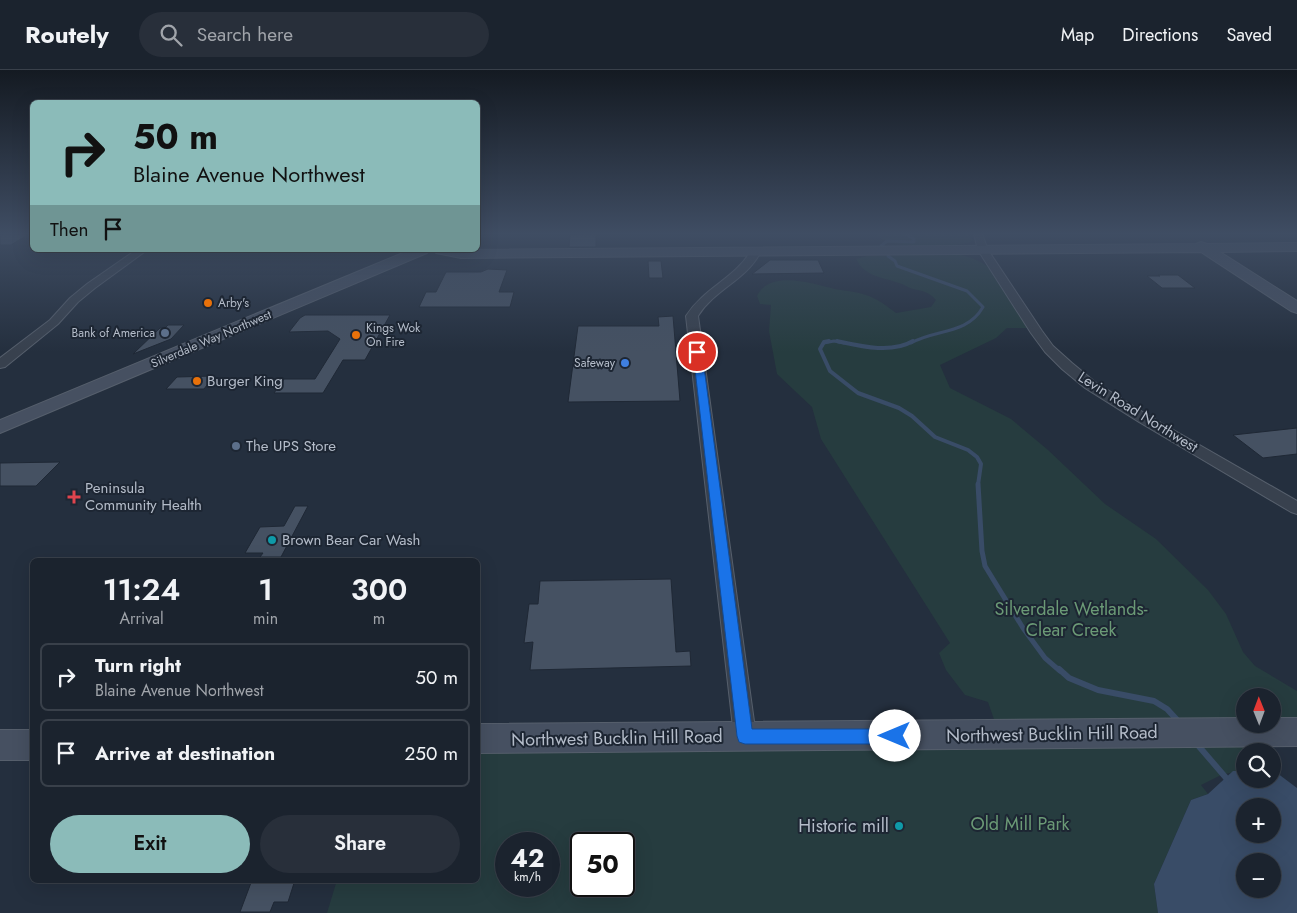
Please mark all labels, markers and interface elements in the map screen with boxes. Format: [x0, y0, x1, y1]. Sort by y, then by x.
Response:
search box [139, 12, 489, 57]
text: Routely [25, 17, 109, 52]
icon: search [157, 21, 185, 49]
text: Search here [197, 21, 293, 48]
text: Map [1061, 22, 1094, 48]
text: Directions [1122, 22, 1198, 48]
text: Saved [1226, 22, 1272, 48]
text: 50 m [133, 112, 218, 162]
icon: right [50, 120, 115, 185]
text: Blaine Avenue Northwest [133, 158, 365, 190]
icon: arrive [99, 215, 127, 243]
text: Then [50, 216, 89, 243]
place label: Arby's [218, 294, 249, 312]
marker: Arby's [202, 297, 214, 309]
street label: Silverdale Way Northwest [148, 305, 274, 373]
place label: Kings Wok On Fire [366, 319, 421, 351]
place label: Bank of America [72, 324, 155, 342]
marker: Bank of America [159, 327, 171, 339]
marker: Kings Wok On Fire [350, 329, 362, 341]
pin [676, 331, 718, 373]
icon: arrive [683, 338, 711, 366]
place label: Safeway [574, 354, 616, 372]
marker: Safeway [619, 357, 631, 369]
street label: Levin Road Northwest [1074, 366, 1203, 458]
place label: Burger King [207, 370, 283, 392]
marker: Burger King [191, 375, 203, 387]
place label: The UPS Store [246, 435, 336, 457]
marker: The UPS Store [230, 440, 242, 452]
place label: Peninsula Community Health [85, 477, 202, 516]
marker: Peninsula Community Health [67, 490, 81, 504]
place label: Brown Bear Car Wash [282, 529, 420, 551]
marker: Brown Bear Car Wash [266, 534, 278, 546]
text: 11:24 [103, 568, 180, 611]
text: 1 [258, 568, 273, 611]
text: 300 [351, 568, 407, 611]
park label: Silverdale Wetlands- Clear Creek [994, 596, 1148, 643]
text: Arrival [119, 607, 164, 630]
text: min [253, 607, 278, 630]
text: m [373, 607, 385, 630]
text: Turn right [95, 652, 181, 679]
icon: right [52, 663, 80, 691]
text: 50 m [415, 664, 458, 691]
text: Blaine Avenue Northwest [95, 679, 264, 702]
north arrow [1236, 688, 1281, 732]
map controls [1236, 688, 1281, 898]
position arrow [868, 709, 920, 761]
street label: Northwest Bucklin Hill Road [946, 719, 1158, 749]
street label: Northwest Bucklin Hill Road [511, 723, 723, 753]
icon: arrive [52, 739, 80, 767]
text: Arrive at destination [95, 740, 275, 767]
text: 250 m [405, 740, 458, 767]
button: search [1236, 743, 1281, 788]
button: + [1236, 798, 1281, 843]
park label: Old Mill Park [970, 811, 1070, 837]
place label: Historic mill [798, 813, 889, 839]
button: Exit [50, 815, 250, 873]
button: Share [260, 815, 460, 873]
marker: Historic mill [893, 820, 905, 832]
speed limit sign: 50 [570, 832, 635, 897]
text: 42 [511, 840, 544, 876]
button: − [1236, 853, 1281, 898]
text: km/h [514, 868, 541, 886]

